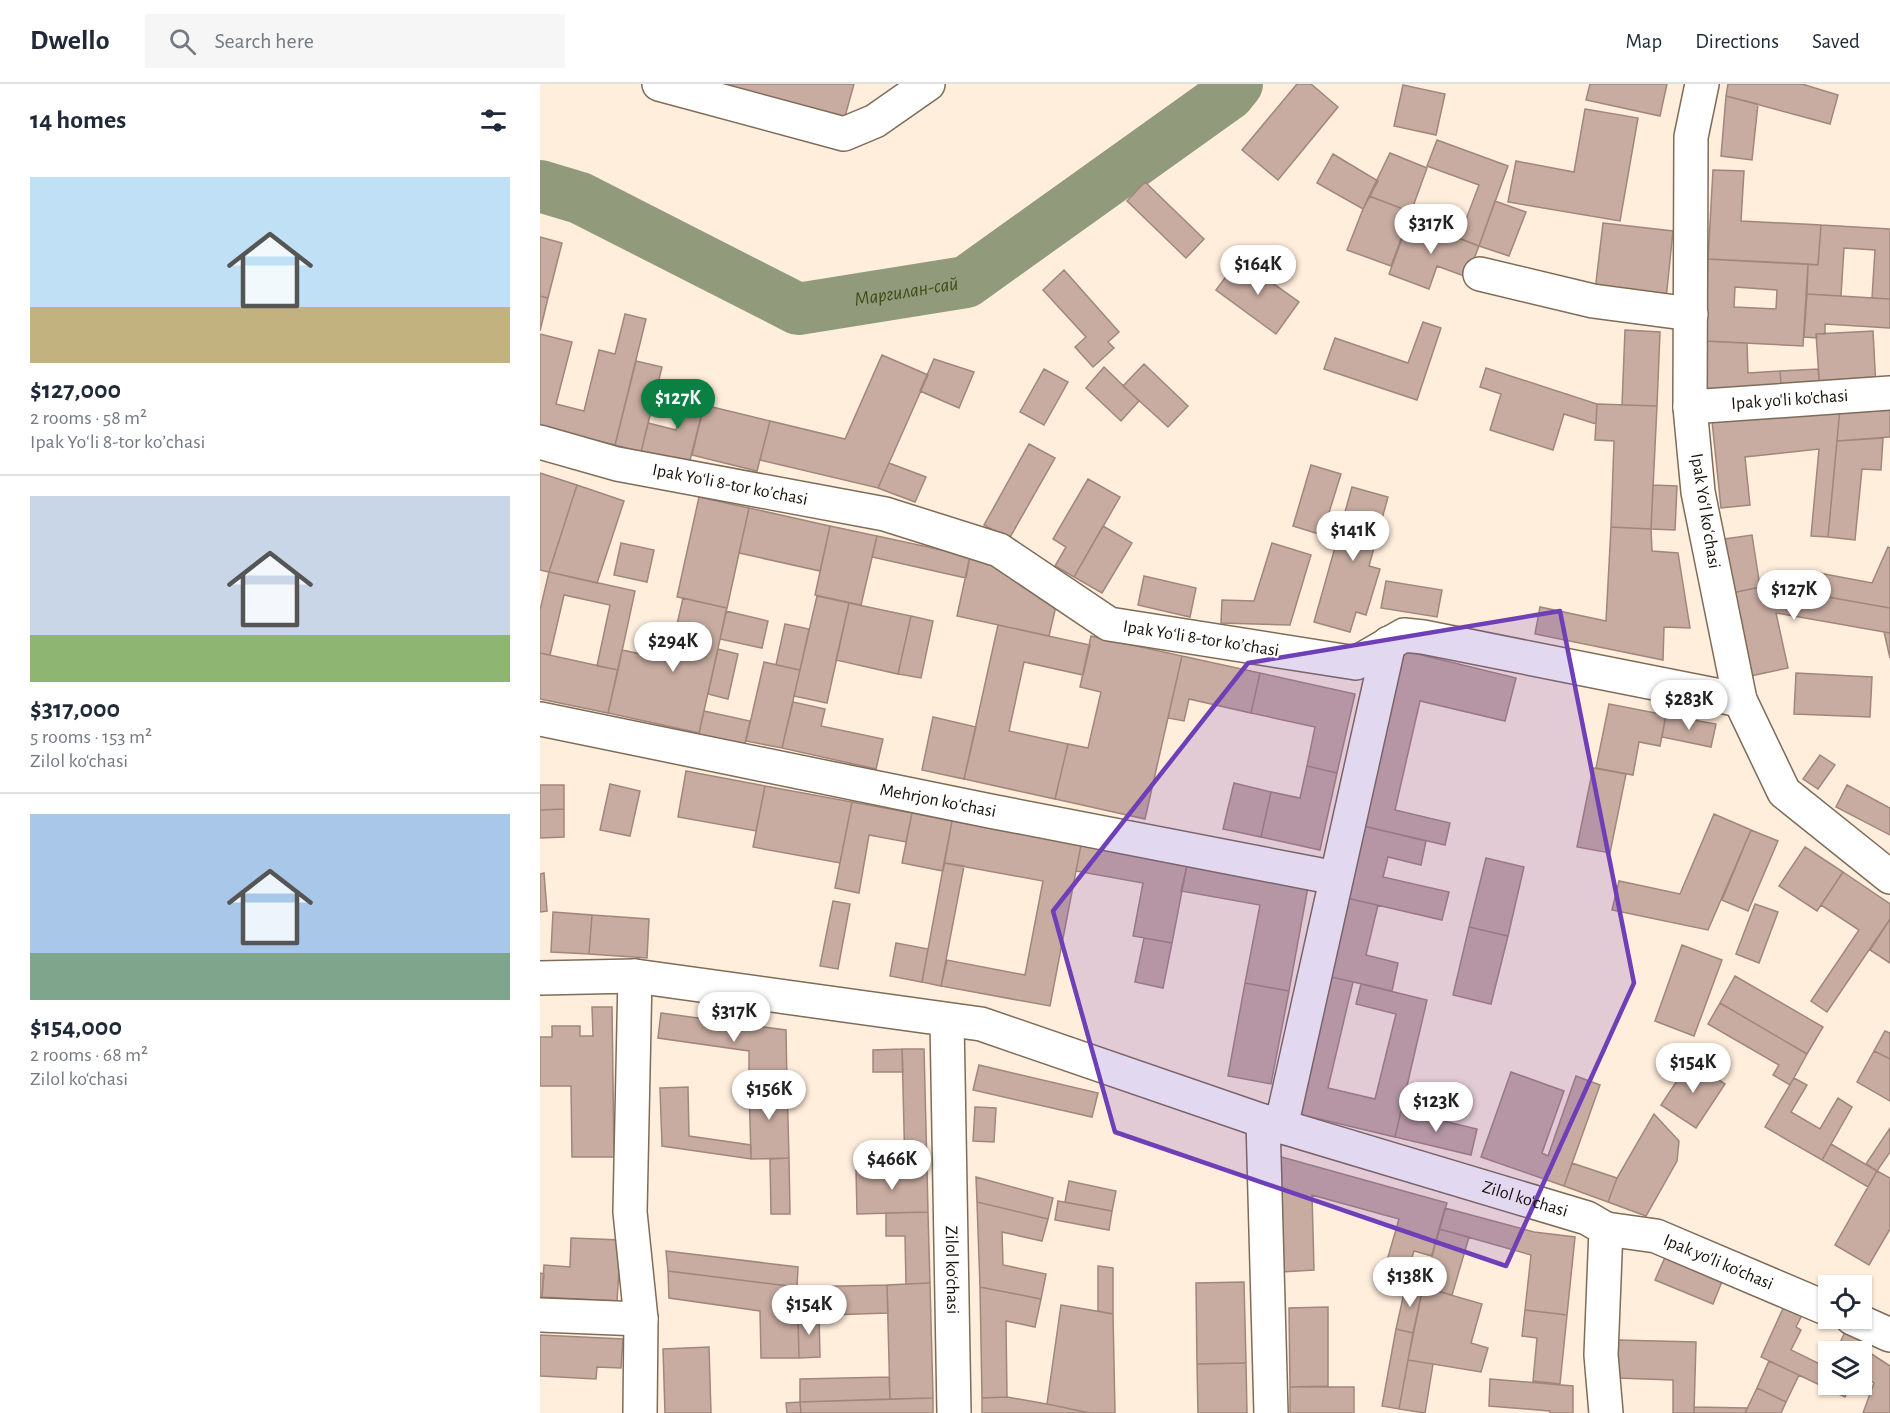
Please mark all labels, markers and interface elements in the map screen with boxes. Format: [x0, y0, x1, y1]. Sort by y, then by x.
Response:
search box [145, 14, 565, 68]
icon: search [166, 25, 199, 58]
text: Dwello [30, 27, 109, 55]
text: Search here [214, 30, 314, 52]
text: Map [1626, 31, 1662, 52]
text: Directions [1695, 31, 1779, 52]
text: Saved [1812, 31, 1860, 52]
icon: filters [477, 104, 510, 137]
text: 14 homes [30, 107, 126, 133]
pin: $317K [1389, 204, 1473, 255]
text: $317K [1408, 213, 1454, 233]
icon: home [216, 216, 324, 324]
pin: $164K [1216, 245, 1300, 296]
text: $164K [1234, 254, 1282, 274]
water label: Маргилан-сай [853, 273, 960, 310]
text: $127,000 [30, 377, 121, 403]
pin: $127K [636, 379, 720, 430]
street label: Ipak yo'li ko'chasi [1731, 387, 1849, 413]
text: $127K [655, 388, 701, 408]
text: 2 rooms · 58 m² [30, 408, 147, 428]
text: Ipak Yoʻli 8-tor koʼchasi [30, 432, 205, 452]
street label: Ipak Yoʻl koʻchasi [1687, 452, 1723, 570]
street label: Ipak Yoʻli 8-tor koʼchasi [651, 461, 809, 509]
pin: $141K [1311, 511, 1395, 562]
text: $141K [1330, 520, 1376, 540]
icon: home [216, 535, 324, 643]
pin: $127K [1752, 570, 1836, 621]
text: $127K [1771, 579, 1817, 599]
street label: Ipak Yoʻli 8-tor koʼchasi [1122, 618, 1280, 660]
pin: $294K [631, 622, 715, 673]
text: $294K [648, 631, 698, 651]
pin: $283K [1647, 680, 1731, 731]
text: $283K [1665, 689, 1713, 709]
text: $317,000 [30, 696, 120, 722]
text: 5 rooms · 153 m² [30, 727, 152, 747]
text: Zilol ko‘chasi [30, 751, 128, 771]
street label: Mehrjon koʻchasi [878, 781, 998, 821]
icon: home [216, 853, 324, 961]
pin: $317K [692, 992, 776, 1043]
text: $317K [711, 1001, 757, 1021]
text: $154,000 [30, 1014, 122, 1040]
pin: $154K [1651, 1043, 1735, 1094]
text: 2 rooms · 68 m² [30, 1045, 148, 1065]
text: $154K [1670, 1052, 1716, 1072]
text: Zilol ko‘chasi [30, 1069, 128, 1089]
pin: $156K [727, 1070, 811, 1121]
text: $156K [746, 1079, 792, 1099]
pin: $123K [1394, 1082, 1478, 1133]
text: $123K [1413, 1091, 1459, 1111]
pin: $466K [850, 1140, 934, 1191]
text: $466K [867, 1149, 917, 1169]
street label: Zilol ko‘chasi [1480, 1178, 1570, 1221]
street label: Zilol ko‘chasi [942, 1226, 961, 1314]
street label: Ipak yo'li ko'chasi [1661, 1231, 1776, 1294]
pin: $138K [1368, 1257, 1452, 1308]
text: $138K [1387, 1266, 1433, 1286]
map controls [1818, 1275, 1872, 1395]
button: locate [1818, 1275, 1872, 1329]
pin: $154K [767, 1285, 851, 1336]
text: $154K [786, 1294, 832, 1314]
button: layers [1818, 1341, 1872, 1395]

